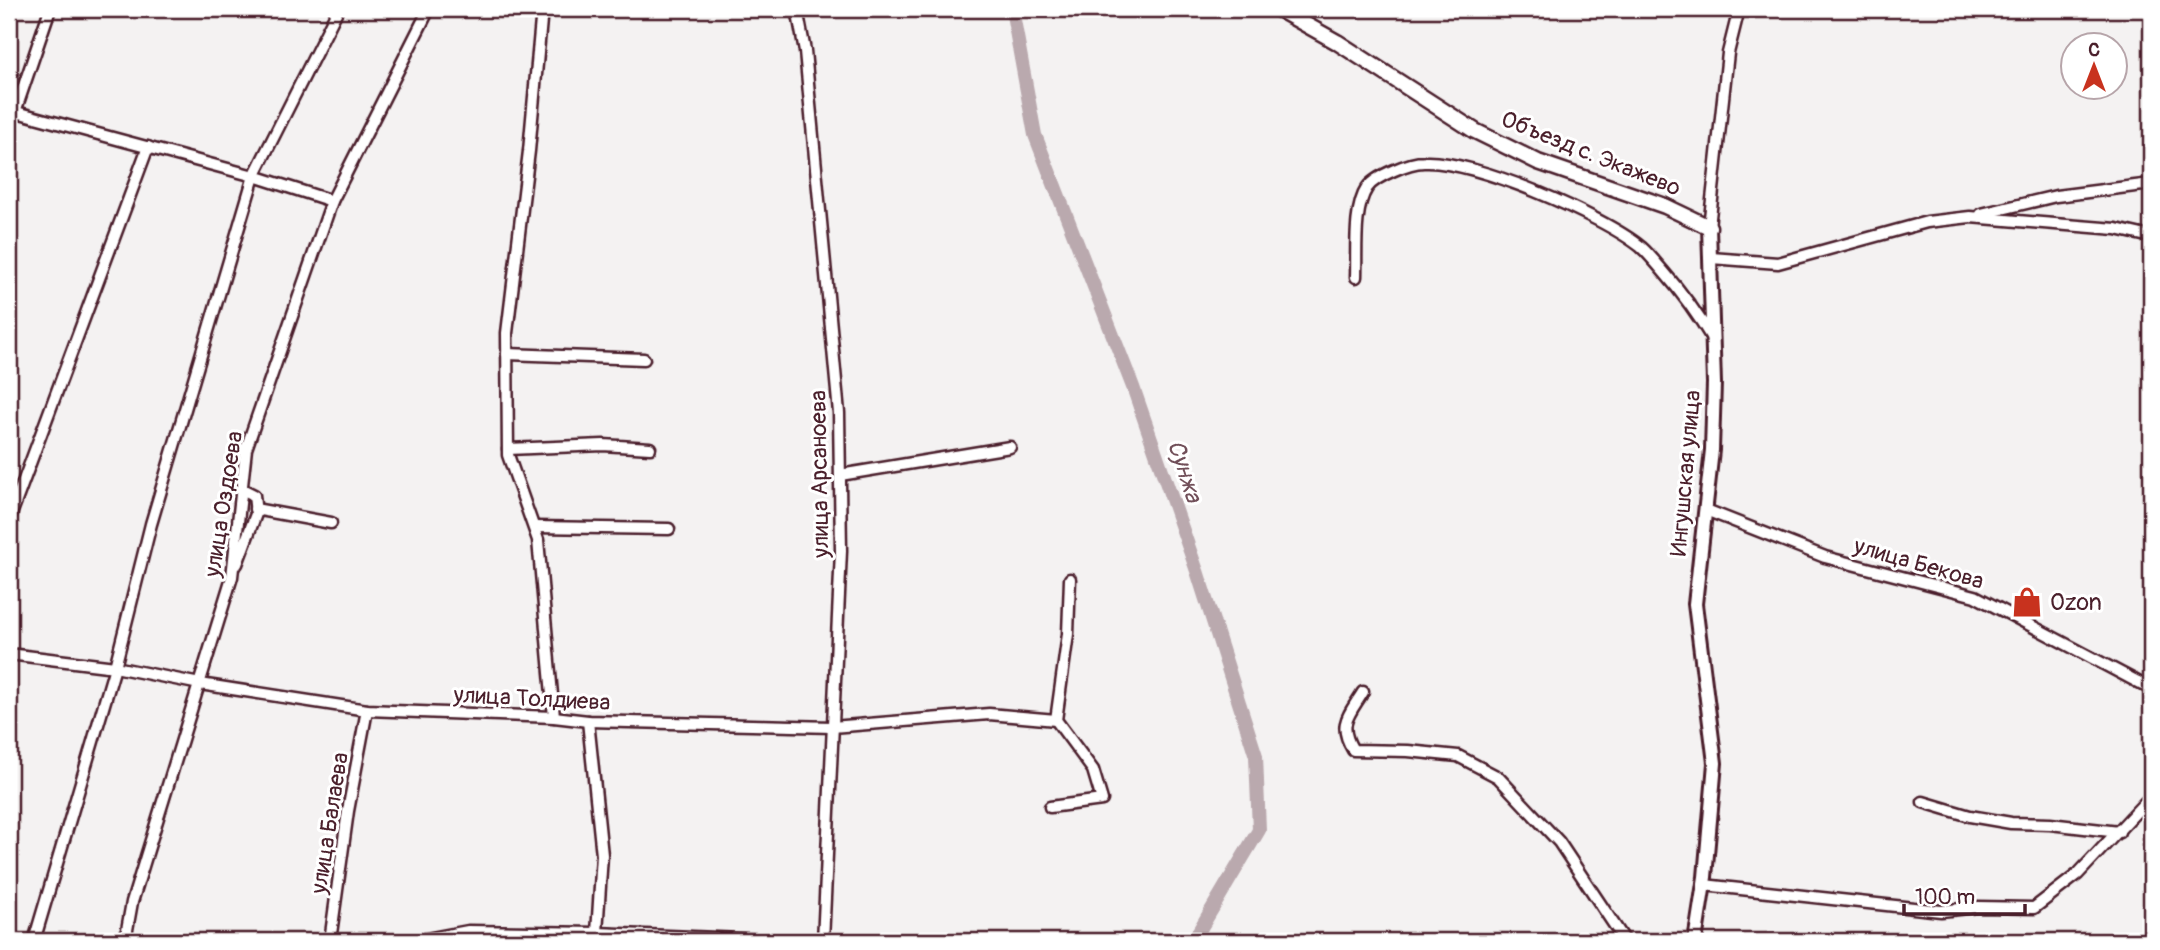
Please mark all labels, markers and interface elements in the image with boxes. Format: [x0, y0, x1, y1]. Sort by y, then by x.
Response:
north arrow [2058, 32, 2128, 102]
text: С [2088, 38, 2100, 62]
street label: Объезд с. Экажево [1497, 104, 1685, 203]
street label: Ингушская улица [1664, 389, 1707, 557]
street label: улица Арсаноева [804, 390, 835, 559]
street label: улица Оздоева [197, 429, 249, 580]
water label: Сунжа [1161, 436, 1209, 508]
street label: улица Бекова [1850, 531, 1987, 596]
shop icon: Ozon [2010, 585, 2044, 619]
place label: Ozon [2050, 588, 2102, 617]
street label: улица Толдиева [452, 680, 611, 717]
street label: улица Балаева [304, 750, 355, 897]
scale bar [1904, 873, 2025, 917]
text: 100 m [1915, 884, 1975, 911]

